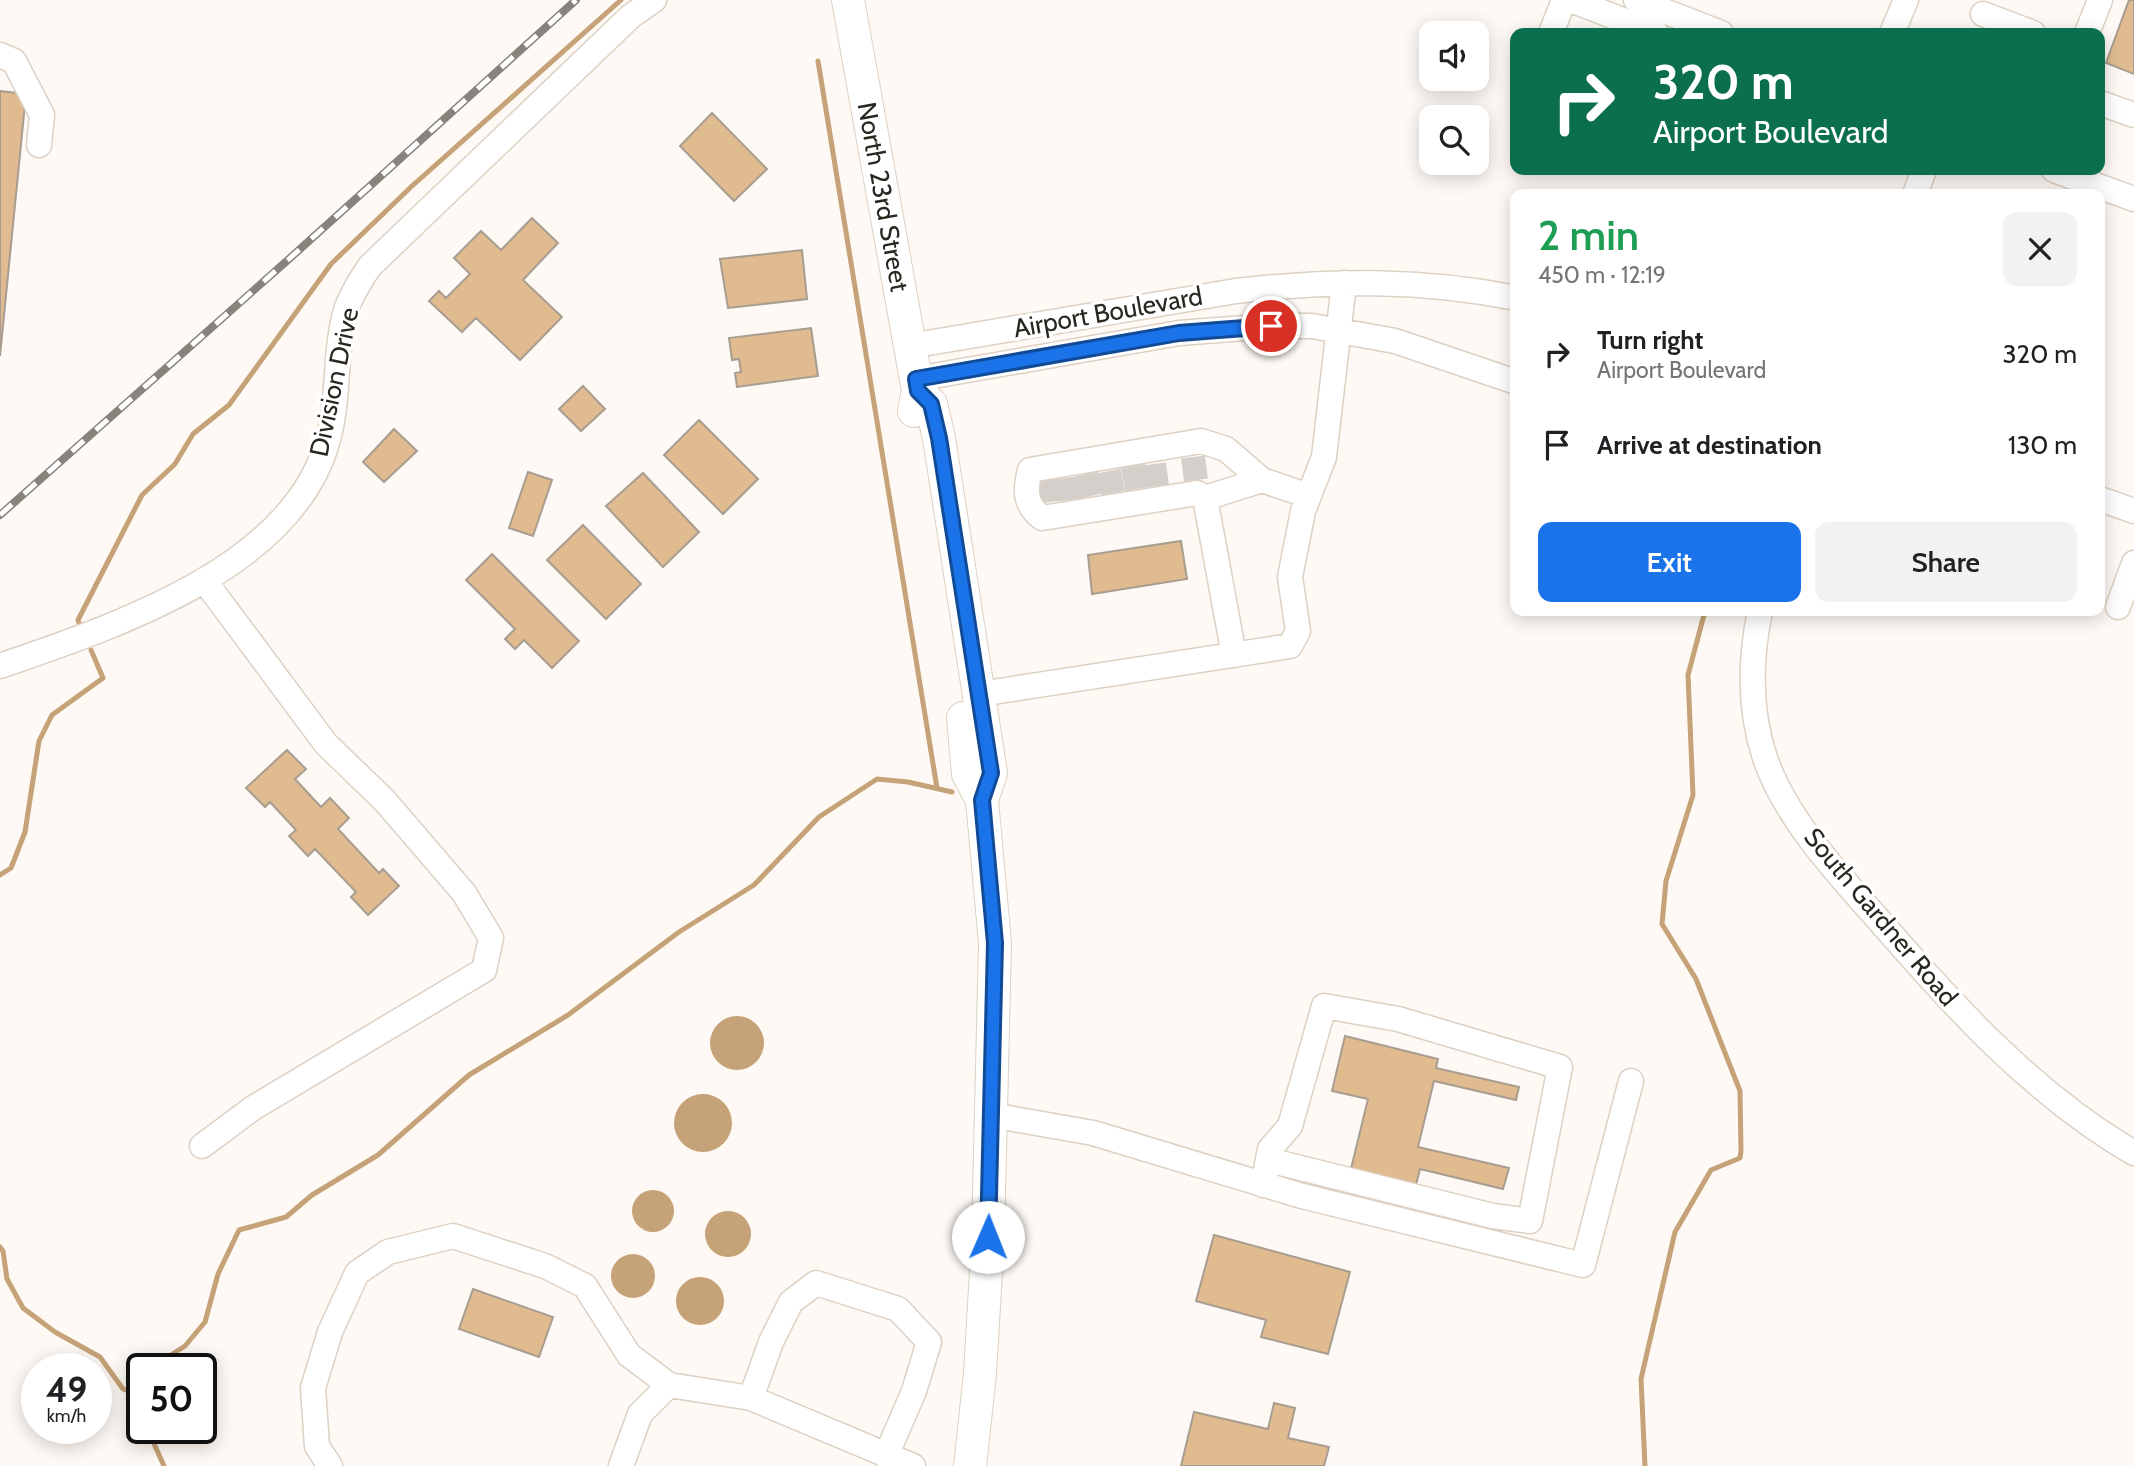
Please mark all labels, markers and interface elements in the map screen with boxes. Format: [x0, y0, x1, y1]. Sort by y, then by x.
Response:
map controls [1419, 21, 1489, 175]
button: sound [1419, 21, 1489, 91]
text: 320 m [1653, 52, 1794, 111]
icon: right [1538, 56, 1629, 147]
street label: North 23rd Street [851, 100, 916, 294]
button: search [1419, 105, 1489, 175]
text: Airport Boulevard [1653, 112, 1889, 151]
text: 2 min [1538, 209, 1639, 261]
button: close [2003, 212, 2077, 286]
text: 450 m · 12:19 [1538, 261, 1666, 289]
street label: Airport Boulevard [1011, 280, 1205, 344]
pin [1241, 296, 1301, 356]
street label: Division Drive [303, 304, 365, 460]
icon: arrive [1252, 307, 1290, 345]
text: Turn right [1597, 324, 1703, 356]
icon: right [1538, 335, 1576, 373]
text: 320 m [2003, 338, 2077, 370]
text: Airport Boulevard [1597, 356, 1766, 384]
icon: arrive [1538, 426, 1576, 464]
text: Arrive at destination [1597, 429, 1822, 461]
text: 130 m [2008, 429, 2077, 461]
button: Exit [1538, 522, 1801, 602]
button: Share [1815, 522, 2077, 602]
street label: South Gardner Road [1797, 822, 1965, 1012]
position arrow [951, 1200, 1025, 1274]
speed limit sign: 50 [126, 1353, 217, 1444]
text: 49 [46, 1368, 87, 1411]
text: km/h [47, 1405, 86, 1427]

